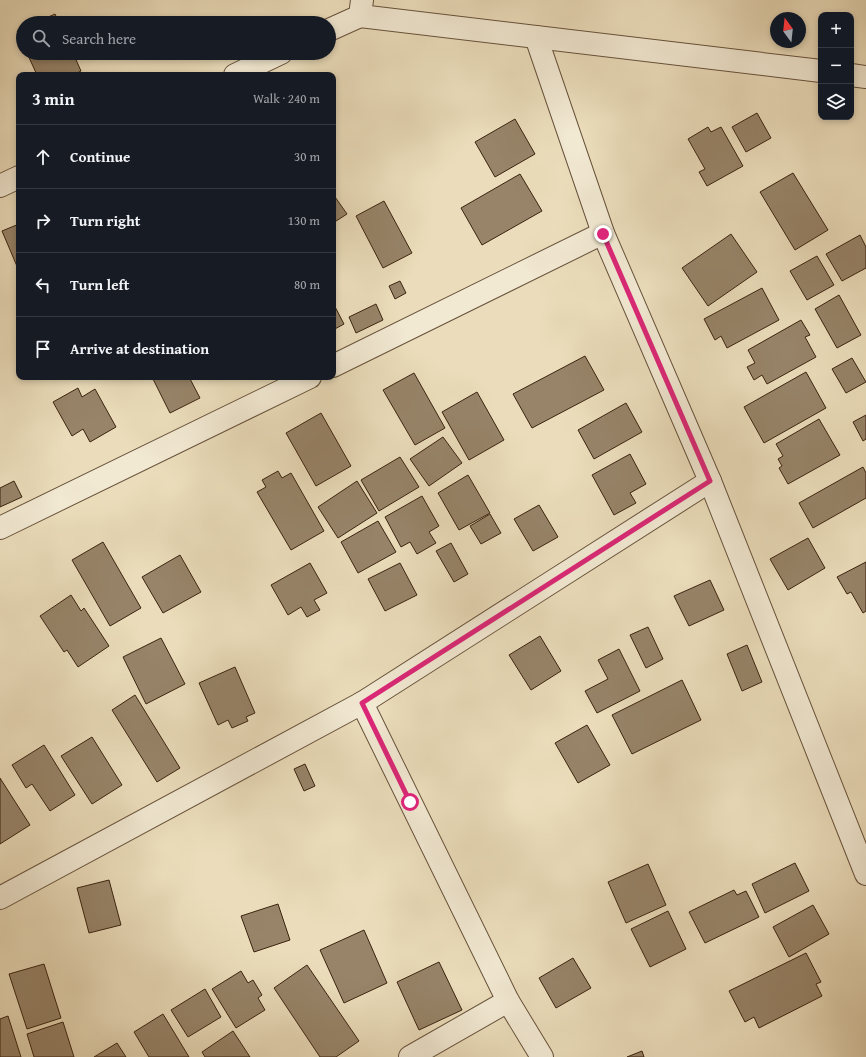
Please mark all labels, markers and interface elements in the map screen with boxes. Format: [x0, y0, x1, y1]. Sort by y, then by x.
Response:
north arrow [770, 12, 806, 48]
map controls [818, 12, 854, 120]
button: + [818, 12, 854, 48]
search box [16, 16, 336, 60]
icon: search [30, 27, 52, 49]
text: Search here [62, 28, 136, 49]
button: − [818, 48, 854, 84]
button: layers [818, 84, 854, 120]
text: 3 min [32, 86, 74, 111]
text: Walk · 240 m [253, 89, 320, 108]
icon: ahead [32, 146, 54, 168]
text: Continue [70, 146, 131, 167]
text: 30 m [294, 147, 320, 166]
icon: right [32, 210, 54, 232]
text: Turn right [70, 210, 141, 231]
text: 130 m [288, 211, 320, 230]
route end [594, 225, 612, 243]
icon: left [32, 274, 54, 296]
text: Turn left [70, 274, 129, 295]
text: 80 m [294, 275, 320, 294]
icon: arrive [32, 338, 54, 360]
text: Arrive at destination [70, 338, 209, 359]
route start [401, 793, 419, 811]

